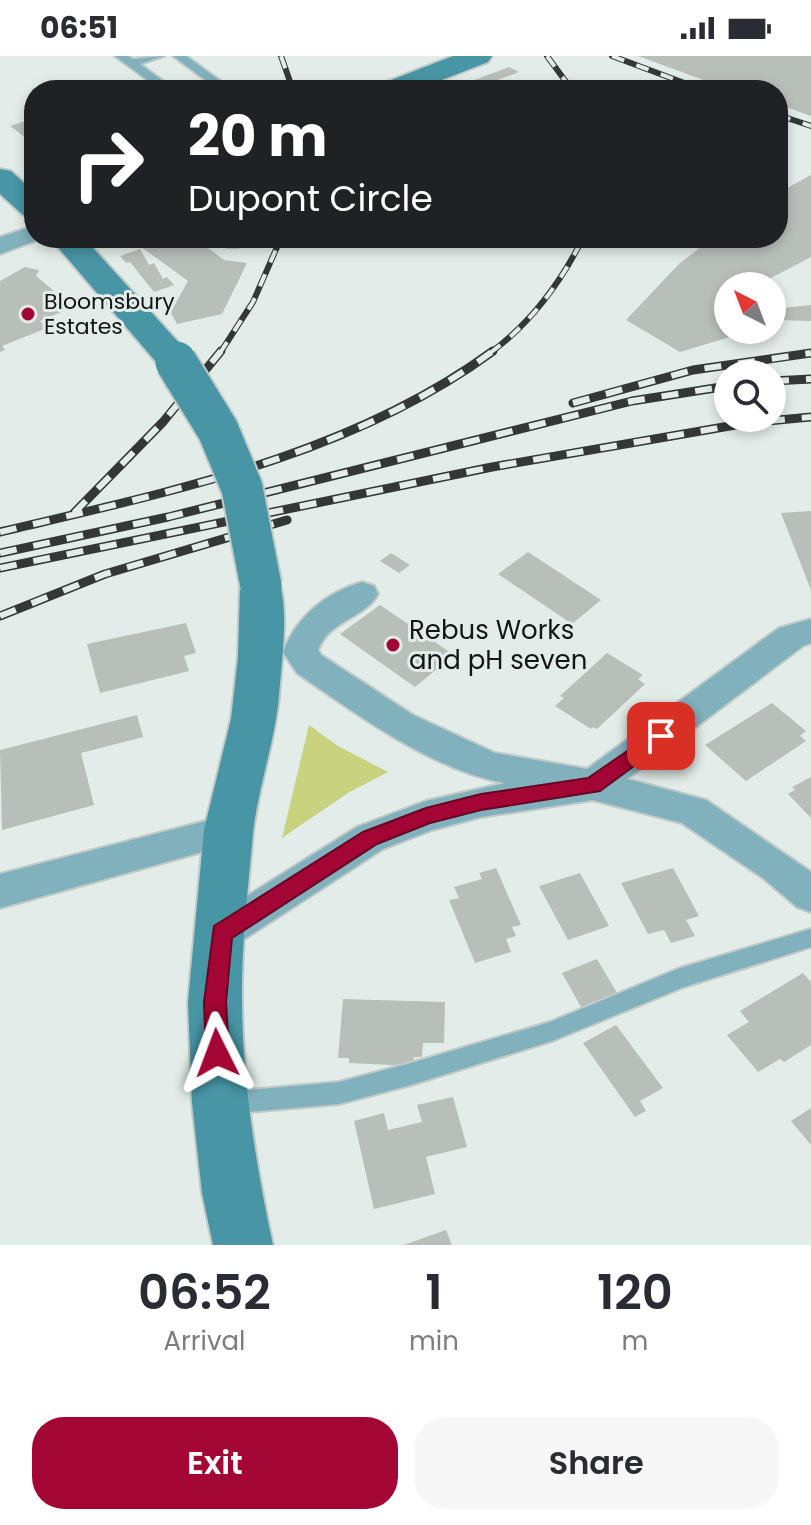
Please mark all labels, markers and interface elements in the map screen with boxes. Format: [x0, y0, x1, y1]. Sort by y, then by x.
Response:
text: 06:51 [40, 6, 118, 49]
text: 20 m [188, 97, 328, 176]
icon: right [56, 112, 160, 216]
text: Dupont Circle [188, 173, 433, 224]
north arrow [714, 272, 786, 344]
map controls [714, 272, 786, 432]
place label: Bloomsbury Estates [44, 286, 175, 342]
marker: Bloomsbury Estates [19, 305, 37, 323]
button: search [714, 360, 786, 432]
place label: Rebus Works and pH seven [409, 612, 587, 678]
marker: Rebus Works and pH seven [384, 636, 402, 654]
pin [627, 702, 695, 770]
icon: arrive [639, 714, 683, 758]
position arrow [175, 1011, 259, 1095]
text: 06:52 [138, 1259, 271, 1326]
text: 1 [425, 1259, 443, 1326]
text: 120 [597, 1259, 673, 1326]
text: Arrival [164, 1323, 245, 1359]
text: min [409, 1323, 459, 1359]
text: m [622, 1323, 648, 1359]
button: Exit [32, 1417, 398, 1509]
button: Share [414, 1417, 779, 1509]

